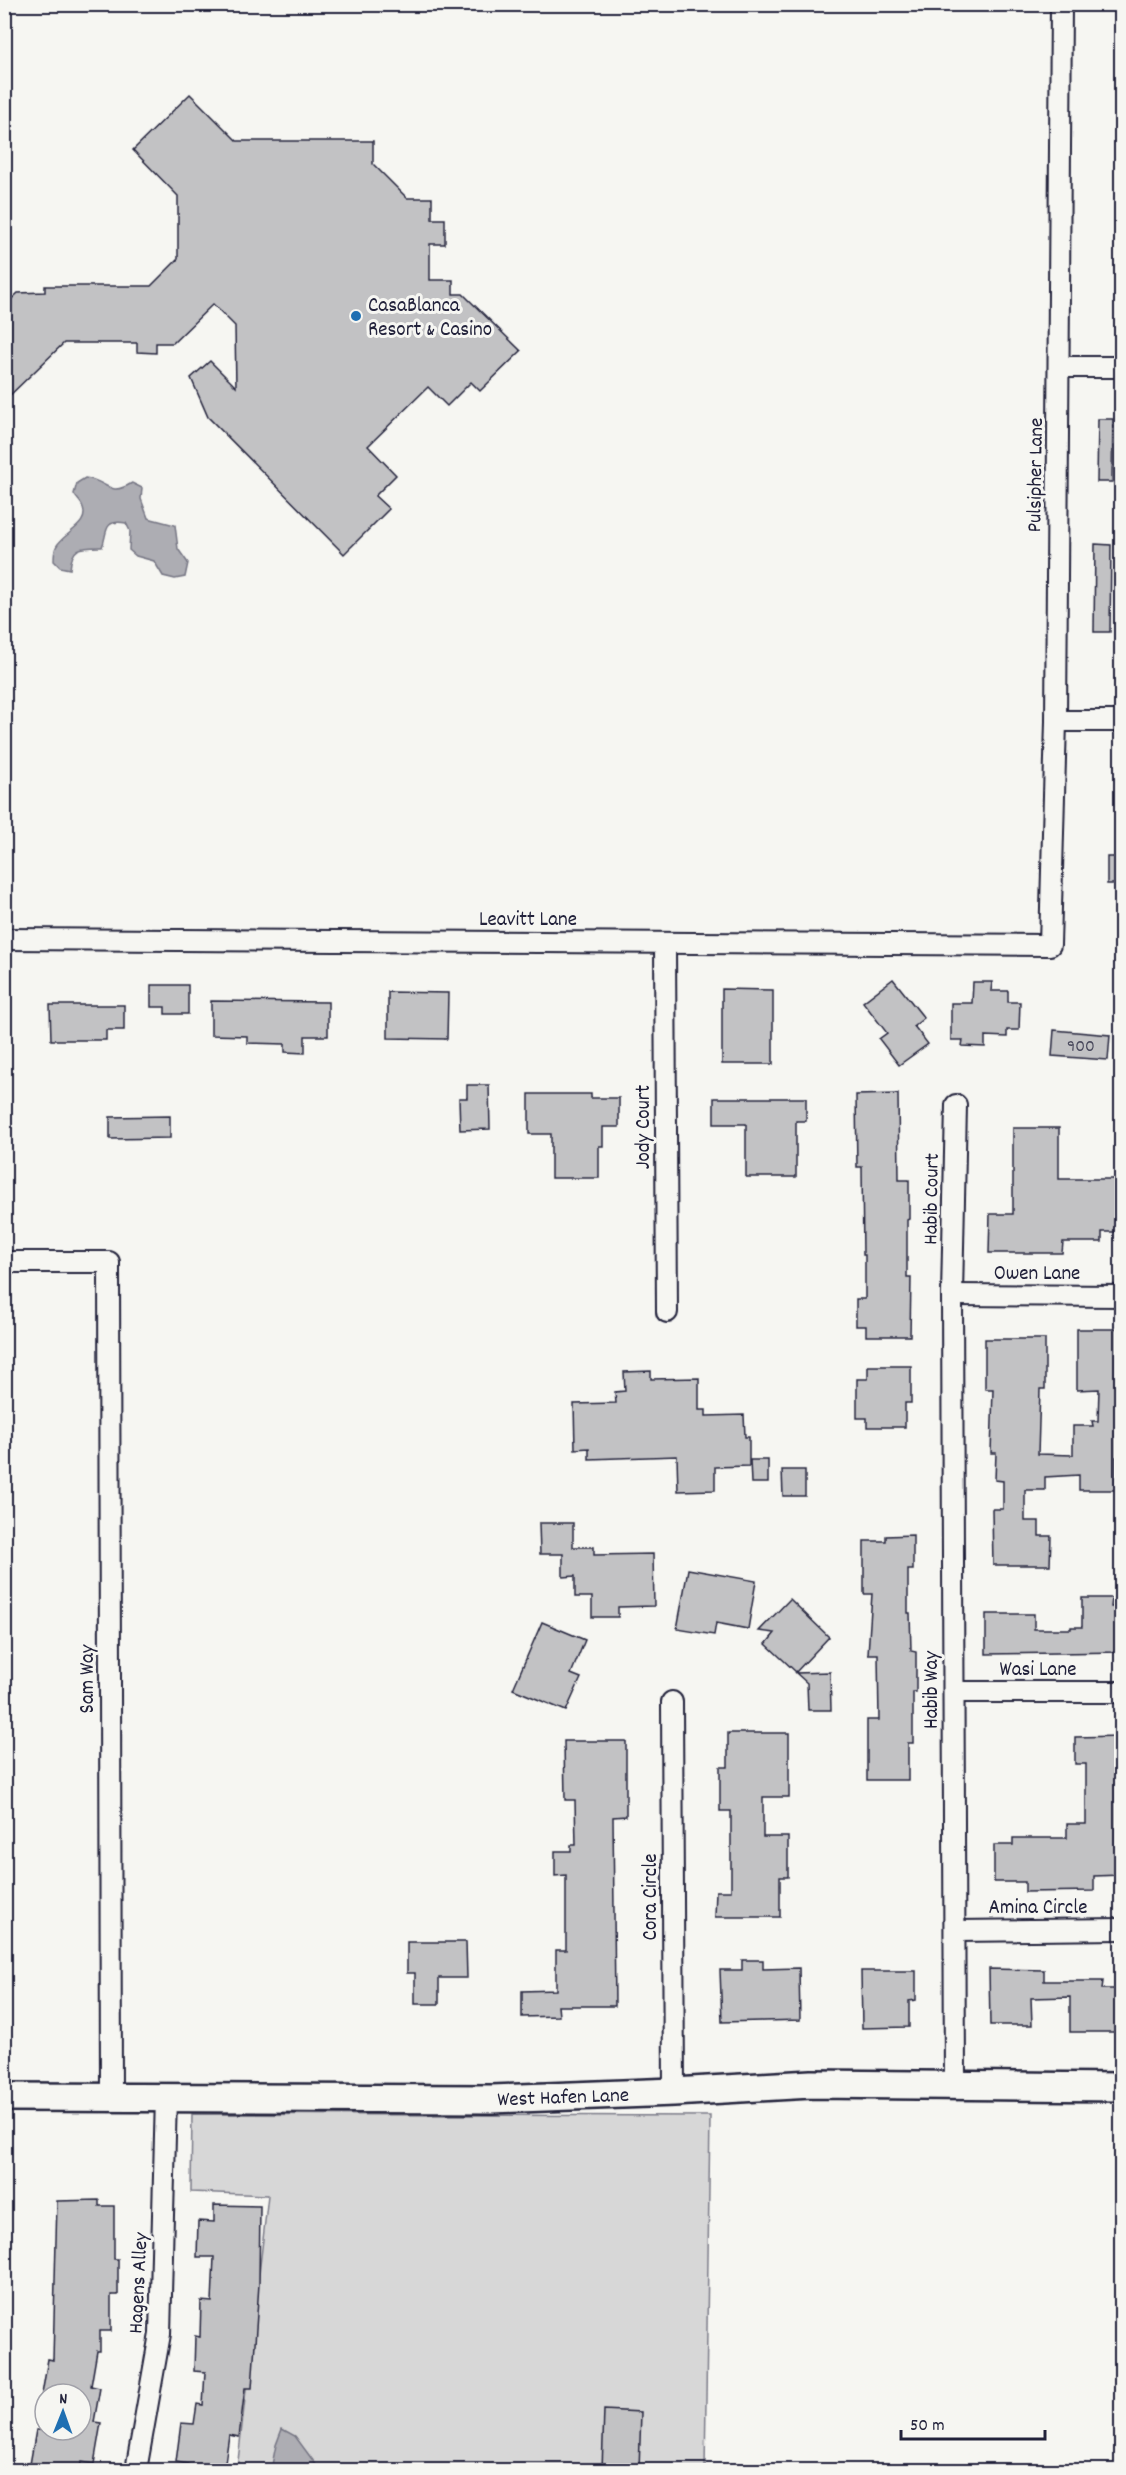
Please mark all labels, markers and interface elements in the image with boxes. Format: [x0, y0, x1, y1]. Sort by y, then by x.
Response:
place label: CasaBlanca Resort & Casino [368, 292, 492, 346]
marker: CasaBlanca Resort & Casino [349, 309, 363, 323]
street label: Pulsipher Lane [1021, 417, 1053, 533]
street label: Leavitt Lane [479, 906, 577, 936]
house number: 900 [1067, 1035, 1095, 1060]
street label: Jody Court [630, 1085, 660, 1169]
street label: Habib Court [917, 1153, 949, 1245]
street label: Owen Lane [994, 1260, 1080, 1290]
street label: Sam Way [74, 1644, 104, 1713]
street label: Habib Way [918, 1651, 948, 1729]
street label: Wasi Lane [1000, 1656, 1076, 1686]
street label: Cora Circle [637, 1854, 667, 1940]
street label: Amina Circle [989, 1894, 1087, 1924]
street label: West Hafen Lane [497, 2082, 630, 2116]
street label: Hagens Alley [122, 2231, 158, 2335]
north arrow [33, 2382, 93, 2442]
text: N [59, 2388, 67, 2411]
scale bar [901, 2403, 1045, 2441]
text: 50 m [910, 2414, 945, 2439]

